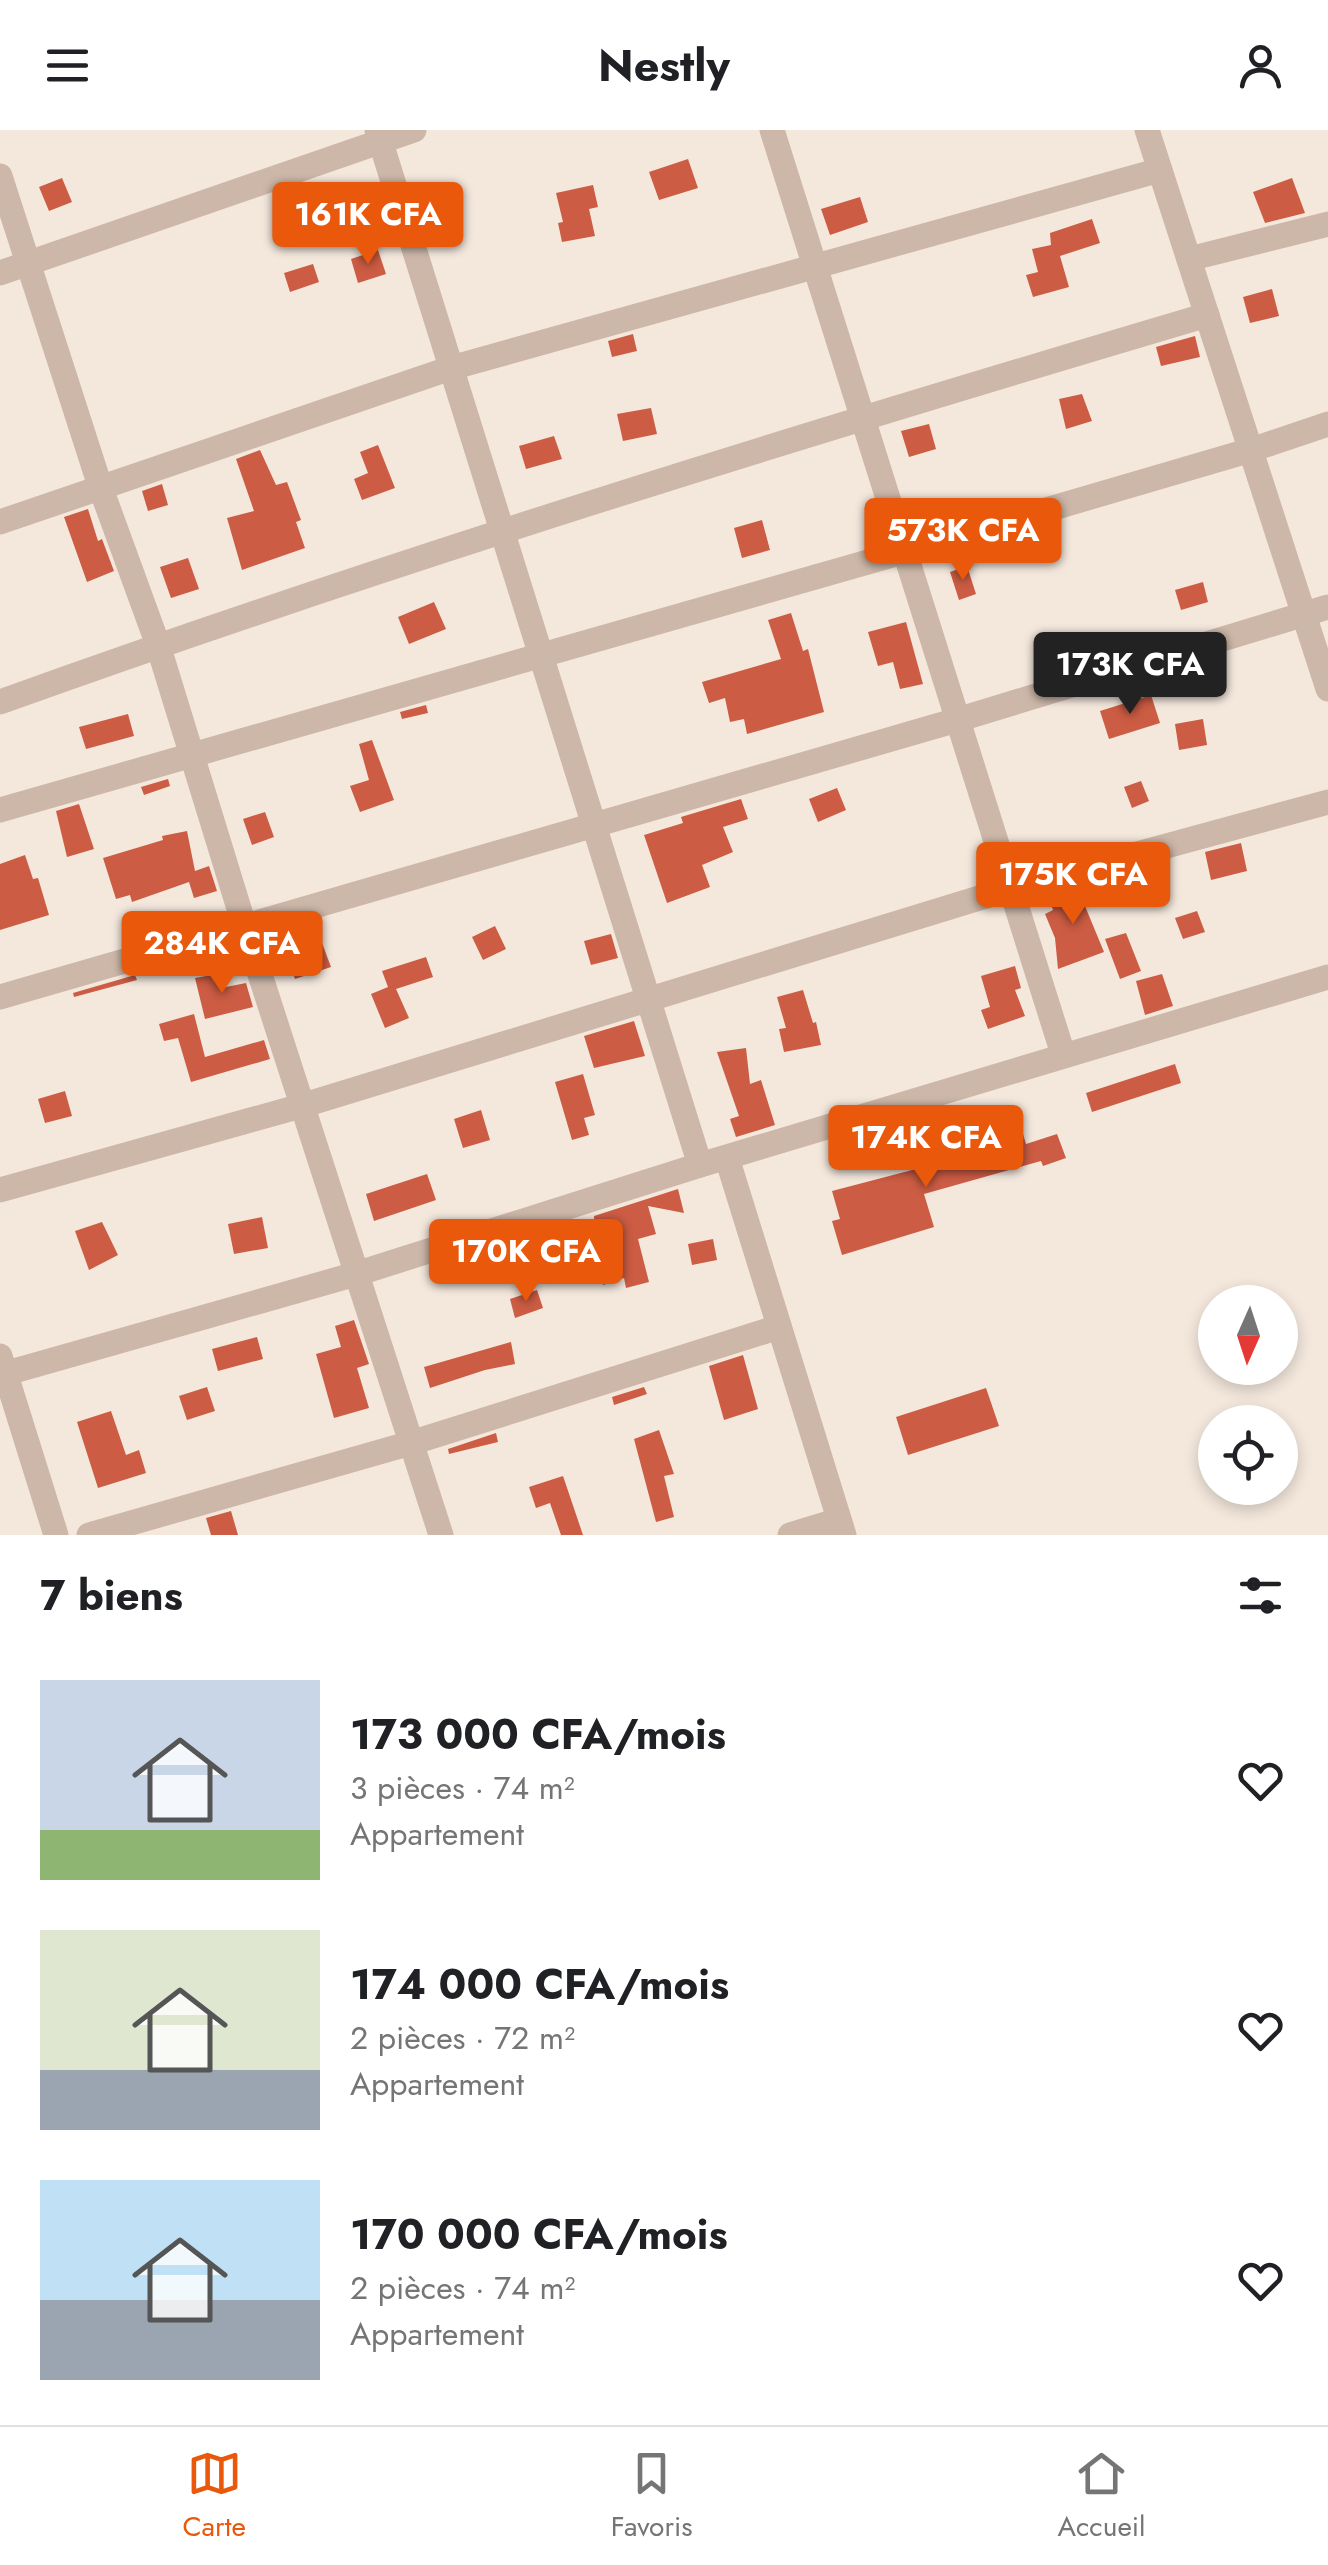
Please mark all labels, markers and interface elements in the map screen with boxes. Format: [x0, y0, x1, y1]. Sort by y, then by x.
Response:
text: Nestly [598, 33, 730, 98]
icon: menu [40, 38, 95, 93]
icon: person [1233, 38, 1288, 93]
pin: 161K CFA [265, 182, 471, 267]
text: 161K CFA [294, 191, 442, 237]
pin: 573K CFA [860, 498, 1066, 583]
text: 573K CFA [886, 507, 1040, 553]
pin: 173K CFA [1027, 632, 1233, 717]
text: 173K CFA [1056, 641, 1204, 687]
pin: 175K CFA [970, 842, 1176, 927]
text: 175K CFA [998, 851, 1148, 897]
pin: 284K CFA [119, 911, 325, 996]
text: 284K CFA [144, 920, 300, 966]
pin: 174K CFA [823, 1105, 1029, 1190]
text: 174K CFA [850, 1114, 1002, 1160]
pin: 170K CFA [423, 1219, 629, 1304]
text: 170K CFA [451, 1228, 601, 1274]
north arrow [1198, 1285, 1298, 1385]
map controls [1198, 1285, 1298, 1505]
button: locate [1198, 1405, 1298, 1505]
text: 7 biens [40, 1565, 183, 1626]
icon: filters [1233, 1568, 1288, 1623]
text: 173 000 CFA/mois [350, 1704, 726, 1765]
icon: home [120, 1720, 240, 1840]
icon: heart [1233, 1753, 1288, 1808]
text: 3 pièces · 74 m² [350, 1765, 575, 1811]
text: Appartement [350, 1811, 524, 1857]
text: 174 000 CFA/mois [350, 1954, 729, 2015]
icon: home [120, 1970, 240, 2090]
icon: heart [1233, 2003, 1288, 2058]
text: 2 pièces · 72 m² [350, 2015, 575, 2061]
text: Appartement [350, 2061, 524, 2107]
text: 170 000 CFA/mois [350, 2204, 728, 2265]
icon: home [120, 2220, 240, 2340]
icon: heart [1233, 2253, 1288, 2308]
text: 2 pièces · 74 m² [350, 2265, 575, 2311]
text: Appartement [350, 2311, 524, 2357]
tab: Carte [182, 2446, 246, 2547]
tab: Favoris [611, 2446, 693, 2547]
tab: Accueil [1057, 2446, 1146, 2547]

